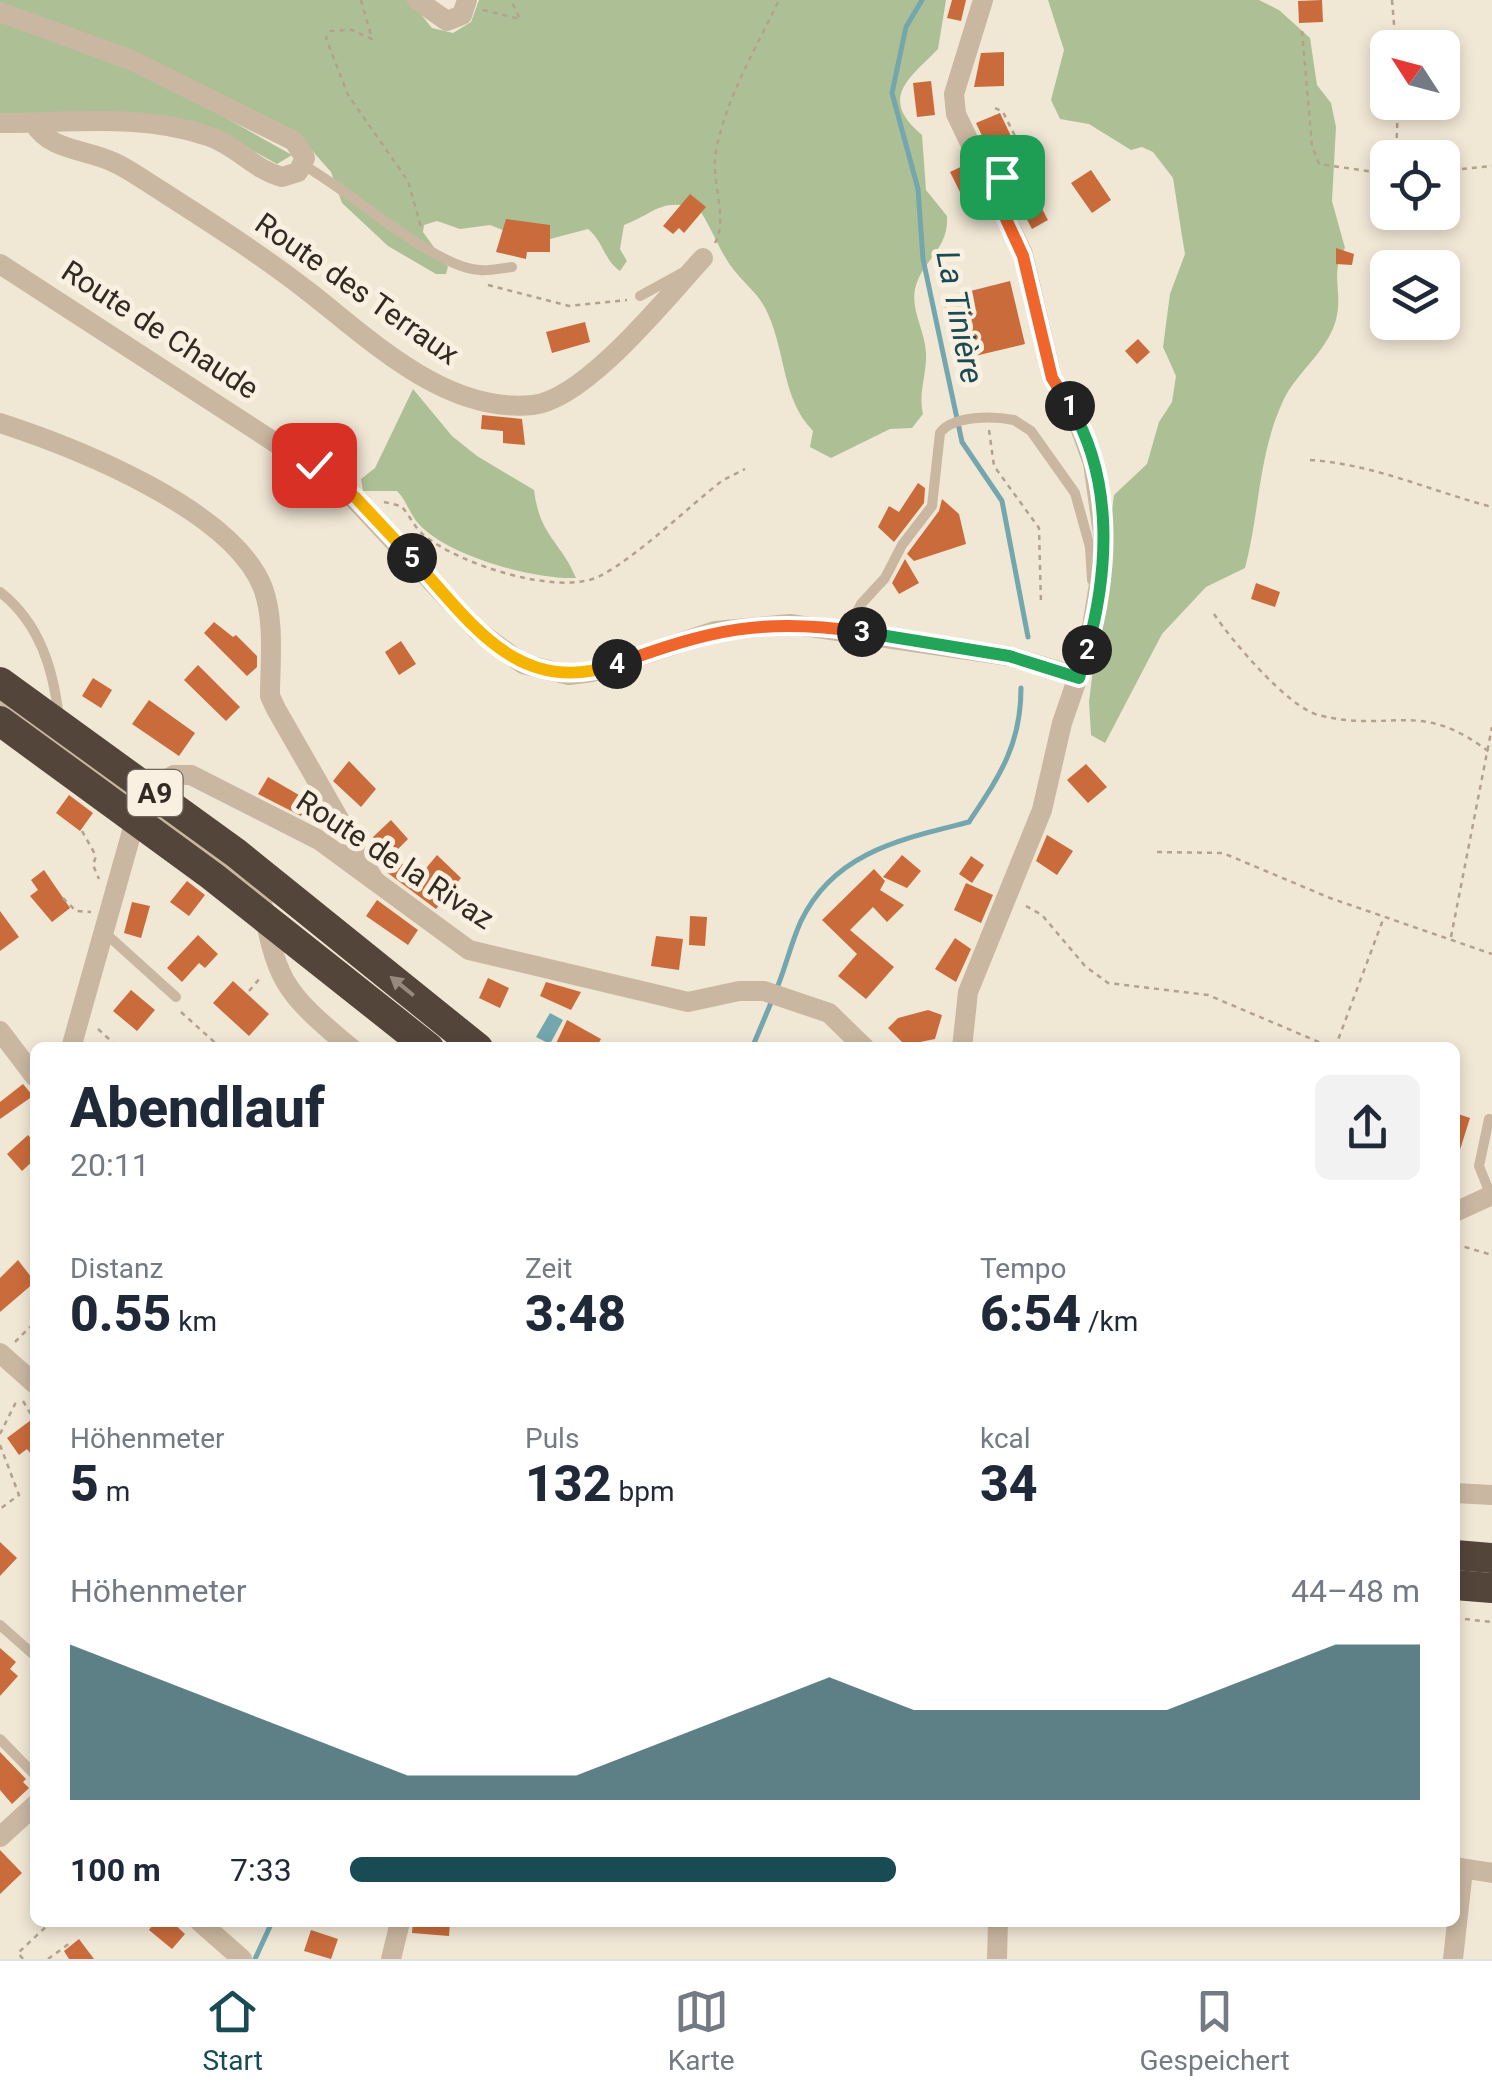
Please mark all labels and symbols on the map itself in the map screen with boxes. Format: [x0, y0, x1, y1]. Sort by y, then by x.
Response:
north arrow [1370, 30, 1460, 120]
pin [960, 135, 1045, 220]
street label: Route des Terraux [249, 205, 466, 372]
water label: La Tinière [928, 247, 992, 387]
street label: Route de Chaude [55, 253, 265, 406]
pin: 1 [1045, 381, 1095, 431]
pin [272, 423, 357, 508]
pin: 5 [387, 533, 437, 583]
pin: 3 [837, 607, 887, 657]
pin: 2 [1062, 625, 1112, 675]
pin: 4 [592, 639, 642, 689]
road number: A9 [128, 770, 182, 816]
street label: Route de la Rivaz [290, 783, 500, 936]
one-way arrow [389, 976, 415, 997]

